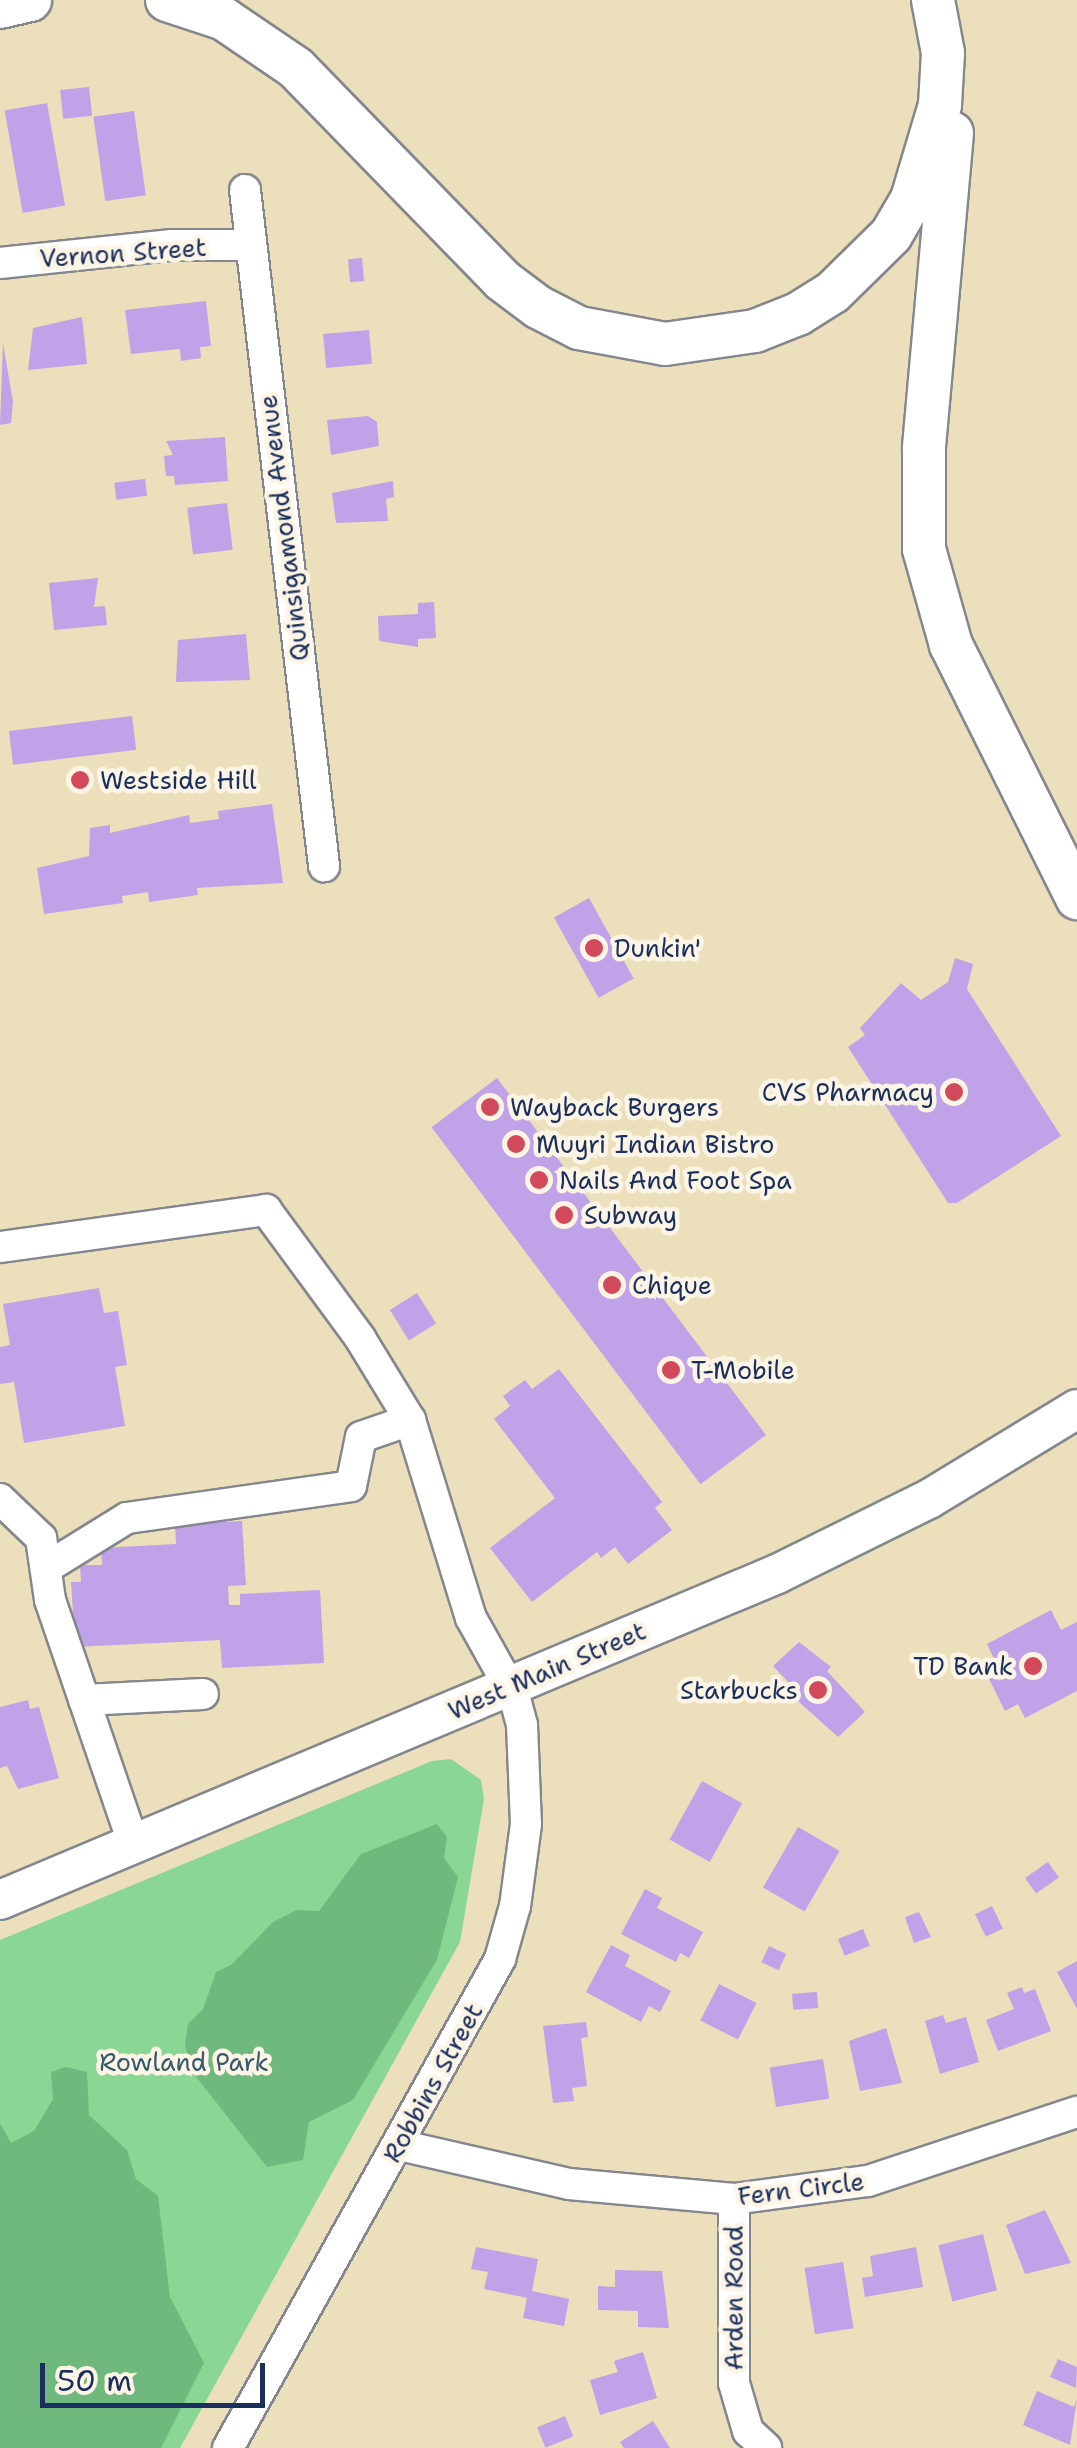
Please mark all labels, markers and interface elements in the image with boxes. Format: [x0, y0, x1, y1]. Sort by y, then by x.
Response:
street label: Vernon Street [39, 232, 207, 274]
street label: Quinsigamond Avenue [253, 393, 315, 663]
place label: Westside Hill [100, 765, 256, 795]
marker: Westside Hill [69, 769, 91, 791]
place label: Dunkin' [614, 933, 701, 963]
marker: Dunkin' [583, 937, 605, 959]
place label: CVS Pharmacy [762, 1077, 934, 1107]
marker: CVS Pharmacy [943, 1081, 965, 1103]
place label: Wayback Burgers [510, 1092, 719, 1122]
marker: Wayback Burgers [479, 1096, 501, 1118]
place label: Muyri Indian Bistro [536, 1129, 774, 1159]
marker: Muyri Indian Bistro [505, 1133, 527, 1155]
place label: Nails And Foot Spa [559, 1165, 792, 1195]
marker: Nails And Foot Spa [528, 1169, 550, 1191]
place label: Subway [584, 1200, 677, 1230]
marker: Subway [553, 1204, 575, 1226]
place label: Chique [632, 1270, 712, 1300]
marker: Chique [601, 1274, 623, 1296]
place label: T-Mobile [691, 1355, 795, 1385]
marker: T-Mobile [660, 1359, 682, 1381]
street label: West Main Street [444, 1616, 650, 1726]
place label: TD Bank [913, 1651, 1013, 1681]
marker: TD Bank [1022, 1655, 1044, 1677]
place label: Starbucks [680, 1675, 798, 1705]
marker: Starbucks [807, 1679, 829, 1701]
street label: Robbins Street [377, 1998, 489, 2168]
park label: Rowland Park [99, 2047, 269, 2077]
street label: Fern Circle [736, 2166, 866, 2212]
street label: Arden Road [719, 2226, 749, 2370]
scale bar [45, 2343, 270, 2405]
text: 50 m [57, 2360, 132, 2401]

